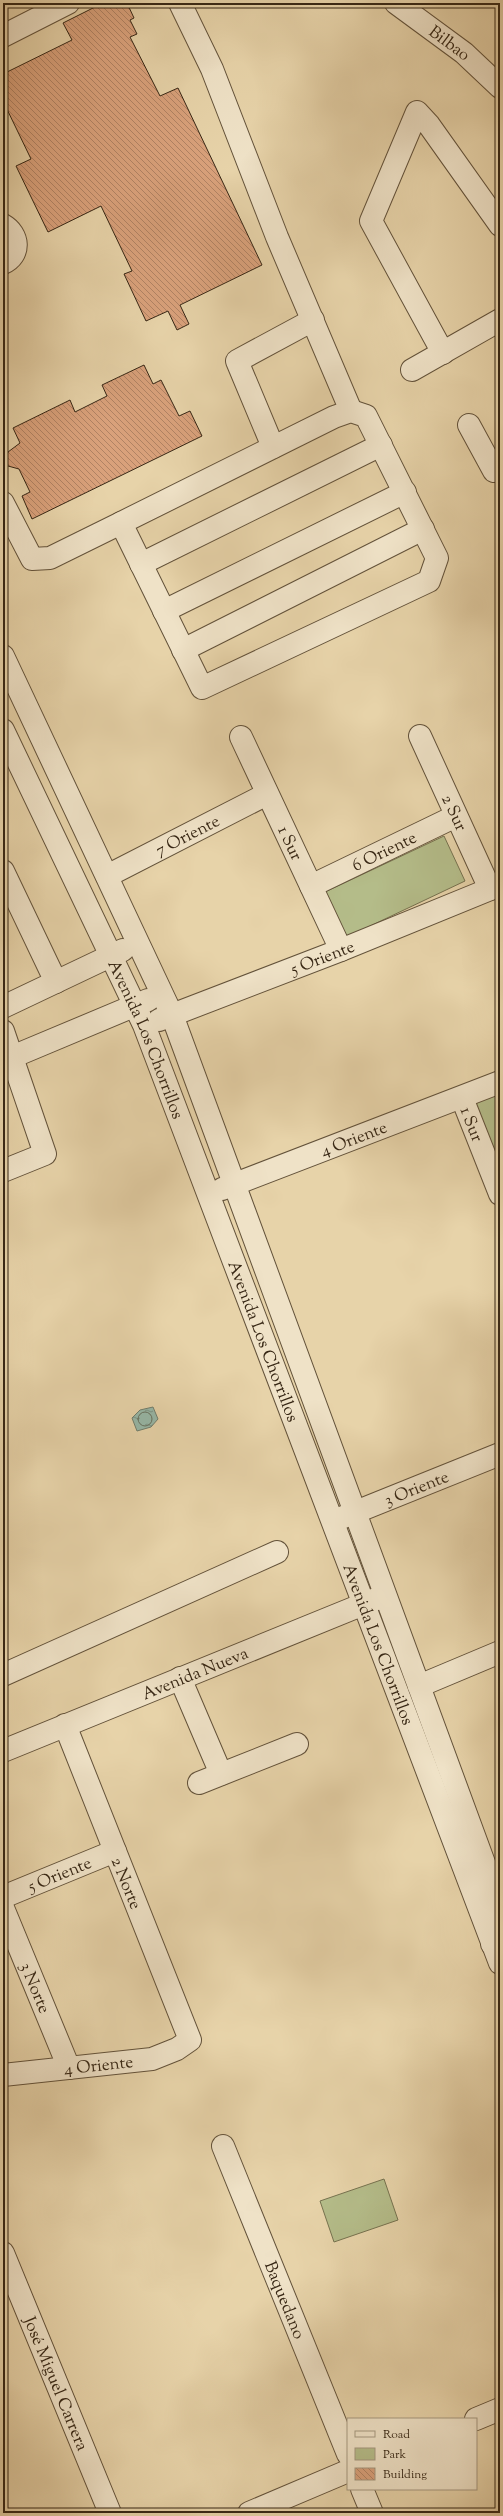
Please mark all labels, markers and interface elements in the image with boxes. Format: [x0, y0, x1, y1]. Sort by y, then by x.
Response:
street label: Bilbao [423, 21, 475, 67]
street label: 2 Sur [434, 791, 472, 836]
street label: 7 Oriente [152, 810, 224, 863]
street label: 1 Sur [270, 822, 308, 866]
street label: 6 Oriente [348, 827, 421, 878]
street label: 5 Oriente [287, 936, 359, 983]
street label: Avenida Los Chorrillos [101, 956, 189, 1123]
street label: 1 Sur [453, 1104, 488, 1146]
street label: 4 Oriente [318, 1117, 391, 1164]
street label: Avenida Los Chorrillos [221, 1258, 304, 1426]
street label: 3 Oriente [381, 1466, 453, 1513]
street label: Avenida Los Chorrillos [336, 1561, 419, 1729]
street label: Avenida Nueva [139, 1642, 252, 1707]
street label: 5 Oriente [24, 1852, 96, 1900]
street label: 2 Norte [104, 1854, 146, 1913]
street label: 3 Norte [13, 1959, 55, 2018]
street label: 4 Oriente [63, 2051, 135, 2082]
street label: Baquedano [257, 2258, 310, 2343]
street label: José Miguel Carrera [16, 2312, 93, 2455]
legend [347, 2418, 477, 2490]
text: Road [383, 2426, 410, 2444]
text: Park [383, 2446, 406, 2464]
text: Building [383, 2466, 427, 2484]

